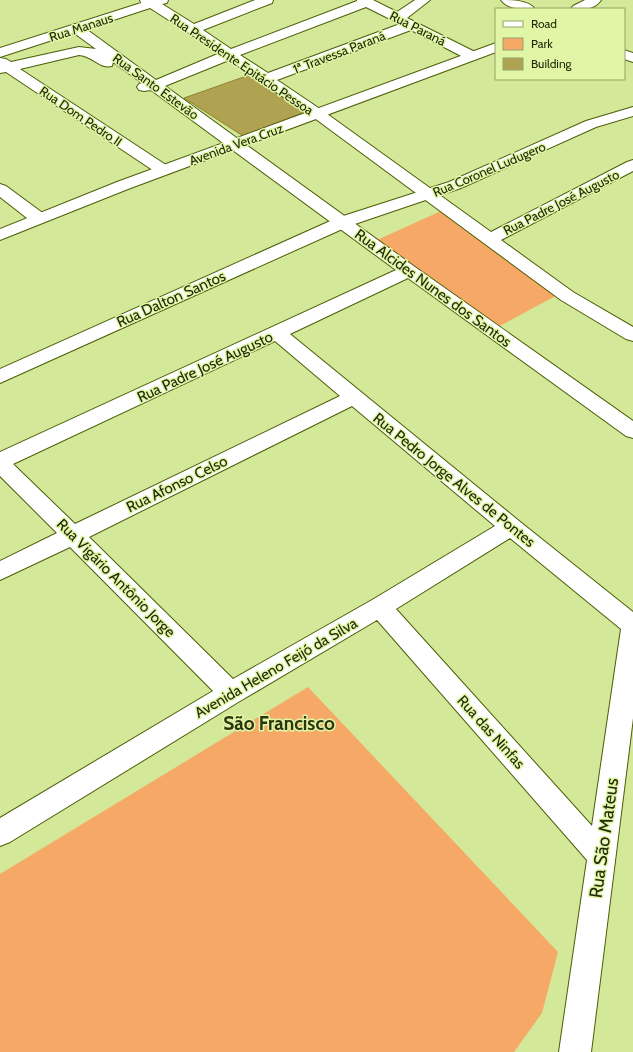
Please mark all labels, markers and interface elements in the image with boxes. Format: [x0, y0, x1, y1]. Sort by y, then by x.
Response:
street label: Rua Paraná [387, 7, 449, 49]
legend [495, 8, 625, 80]
street label: Rua Manaus [47, 9, 115, 45]
street label: Rua Presidente Epitácio Pessoa [167, 10, 317, 118]
text: Road [531, 16, 557, 31]
street label: 1ª Travessa Paraná [291, 27, 388, 77]
text: Park [531, 36, 553, 51]
street label: Rua Santo Estevão [110, 49, 202, 123]
text: Building [531, 56, 573, 71]
street label: Rua Dom Pedro II [37, 82, 125, 150]
street label: Avenida Vera Cruz [187, 120, 285, 168]
street label: Rua Coronel Ludugero [430, 138, 548, 200]
street label: Rua Padre José Augusto [500, 166, 622, 238]
street label: Rua Alcides Nunes dos Santos [351, 225, 515, 351]
street label: Rua Dalton Santos [114, 267, 228, 331]
street label: Rua Padre José Augusto [134, 328, 276, 406]
street label: Rua Pedro Jorge Alves de Pontes [369, 409, 539, 551]
street label: Rua Afonso Celso [123, 452, 231, 516]
street label: Rua Vigário Antônio Jorge [53, 515, 179, 641]
street label: Avenida Heleno Feijó da Silva [191, 614, 361, 722]
street label: Rua das Ninfas [453, 692, 529, 772]
district label: São Francisco [223, 712, 335, 735]
street label: Rua São Mateus [585, 777, 623, 899]

